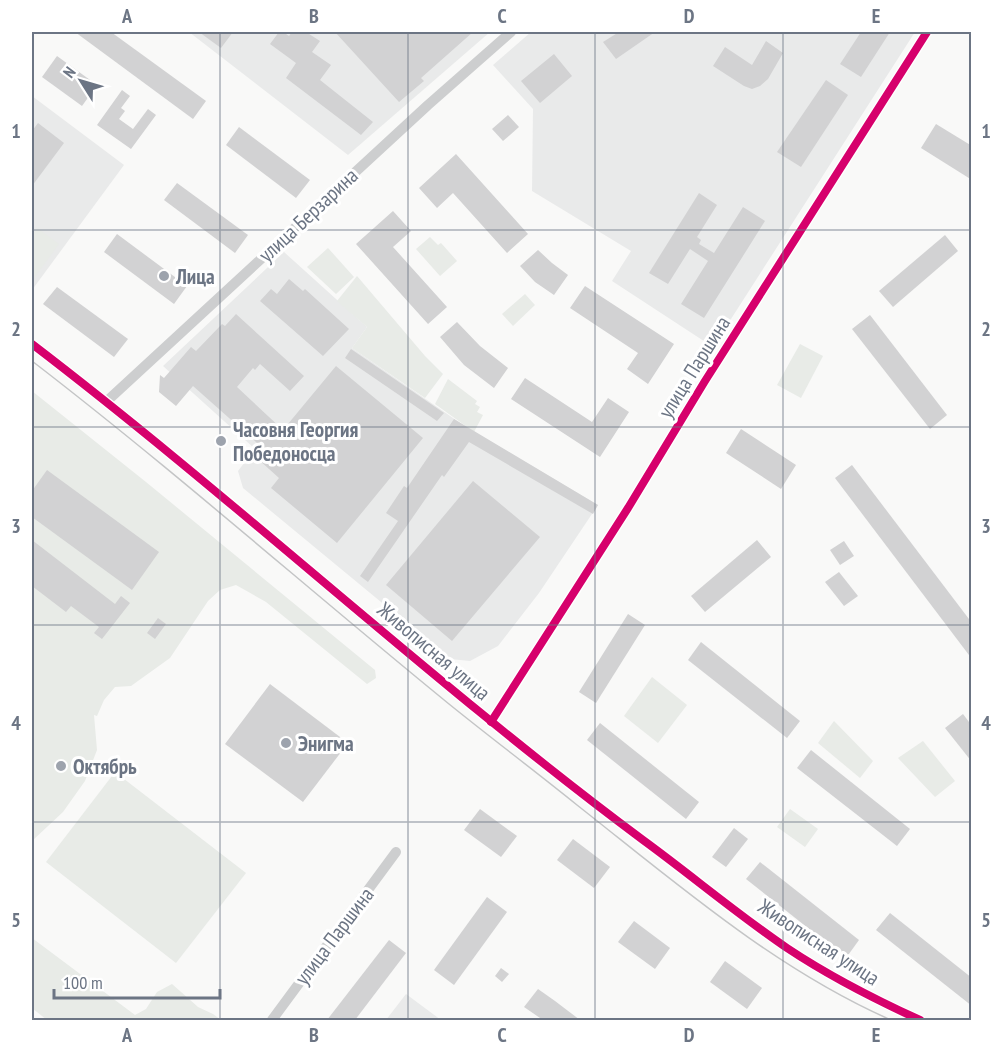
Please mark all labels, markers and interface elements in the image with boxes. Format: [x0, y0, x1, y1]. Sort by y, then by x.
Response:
text: A [121, 3, 133, 29]
text: B [309, 3, 319, 29]
text: C [497, 3, 507, 29]
text: D [684, 3, 695, 29]
text: E [872, 3, 880, 29]
north arrow [51, 51, 111, 111]
text: N [58, 63, 80, 81]
text: 1 [11, 118, 21, 144]
text: 1 [981, 118, 991, 144]
street label: улица Берзарина [253, 162, 363, 268]
place label: Лица [175, 263, 215, 290]
marker: Лица [157, 269, 171, 283]
street label: улица Паршина [652, 311, 736, 423]
text: 2 [11, 316, 21, 342]
text: 2 [981, 316, 991, 342]
place label: Часовня Георгия Победоносца [233, 416, 358, 467]
marker: Часовня Георгия Победоносца [214, 434, 228, 448]
text: 3 [11, 513, 21, 539]
text: 3 [981, 513, 991, 539]
street label: Живописная улица [371, 595, 496, 706]
text: 4 [11, 710, 21, 736]
text: 4 [981, 710, 991, 736]
place label: Энигма [298, 730, 354, 757]
marker: Энигма [279, 736, 293, 750]
place label: Октябрь [73, 753, 137, 780]
marker: Октябрь [54, 759, 68, 773]
street label: улица Паршина [289, 882, 379, 990]
street label: Живописная улица [752, 892, 885, 991]
text: 5 [11, 907, 21, 933]
text: 5 [981, 907, 991, 933]
scale bar [54, 962, 220, 1000]
text: 100 m [63, 971, 103, 994]
text: A [121, 1022, 133, 1048]
text: B [309, 1022, 319, 1048]
text: C [497, 1022, 507, 1048]
text: D [684, 1022, 695, 1048]
text: E [872, 1022, 880, 1048]

